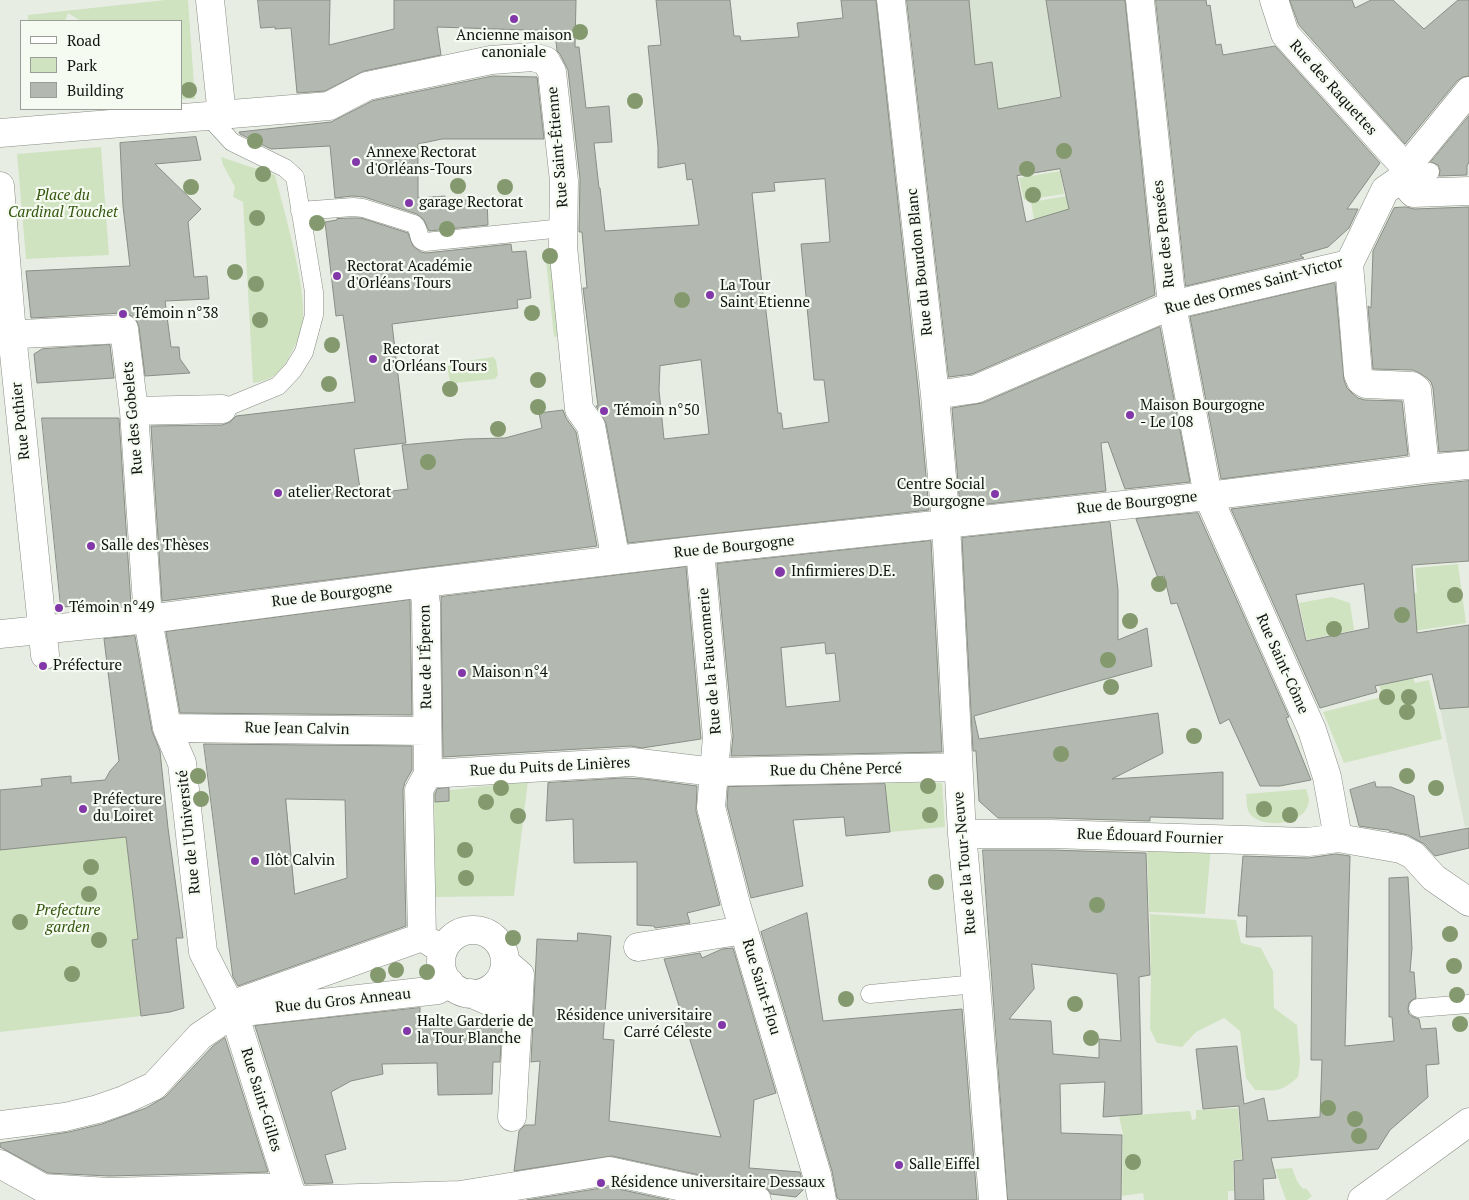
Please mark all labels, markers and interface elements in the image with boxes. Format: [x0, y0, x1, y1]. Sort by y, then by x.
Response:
marker: Ancienne maison canoniale [508, 13, 520, 25]
legend [20, 20, 182, 110]
place label: Ancienne maison canoniale [456, 27, 572, 62]
text: Road [67, 30, 100, 50]
street label: Rue des Raquettes [1285, 37, 1381, 139]
text: Park [67, 55, 97, 75]
text: Building [67, 80, 124, 100]
street label: Rue Saint-Étienne [544, 86, 572, 208]
place label: Annexe Rectorat d'Orléans-Tours [366, 144, 477, 179]
marker: Annexe Rectorat d'Orléans-Tours [350, 156, 362, 168]
street label: Rue des Pensées [1149, 179, 1179, 289]
park label: Place du Cardinal Touchet [8, 187, 118, 222]
street label: Rue du Bourdon Blanc [903, 187, 937, 337]
place label: garage Rectorat [419, 194, 523, 212]
marker: garage Rectorat [403, 197, 415, 209]
street label: Rue des Ormes Saint-Victor [1163, 254, 1345, 318]
place label: Rectorat Académie d'Orléans Tours [347, 258, 472, 293]
marker: Rectorat Académie d'Orléans Tours [331, 270, 343, 282]
place label: La Tour Saint Etienne [720, 277, 810, 312]
marker: La Tour Saint Etienne [704, 289, 716, 301]
place label: Témoin n°38 [133, 305, 218, 323]
marker: Témoin n°38 [117, 308, 129, 320]
place label: Rectorat d'Orléans Tours [383, 341, 487, 376]
marker: Rectorat d'Orléans Tours [367, 353, 379, 365]
street label: Rue des Gobelets [119, 361, 147, 475]
street label: Rue Pothier [8, 381, 34, 461]
place label: Maison Bourgogne - Le 108 [1140, 397, 1265, 432]
place label: Témoin n°50 [614, 402, 699, 420]
marker: Témoin n°50 [598, 405, 610, 417]
marker: Maison Bourgogne - Le 108 [1124, 409, 1136, 421]
place label: Centre Social Bourgogne [897, 476, 985, 511]
place label: atelier Rectorat [288, 484, 391, 502]
marker: atelier Rectorat [272, 487, 284, 499]
marker: Centre Social Bourgogne [989, 488, 1001, 500]
street label: Rue de Bourgogne [1076, 488, 1198, 518]
street label: Rue de Bourgogne [673, 532, 795, 562]
place label: Salle des Thèses [101, 537, 209, 555]
marker: Salle des Thèses [85, 540, 97, 552]
place label: Infirmieres D.E. [791, 563, 896, 581]
marker: Infirmieres D.E. [773, 565, 787, 579]
street label: Rue de Bourgogne [271, 579, 393, 611]
street label: Rue de la Fauconnerie [695, 587, 725, 735]
place label: Témoin n°49 [69, 599, 154, 617]
marker: Témoin n°49 [53, 602, 65, 614]
street label: Rue de l'Éperon [416, 605, 436, 709]
street label: Rue Saint-Côme [1252, 611, 1312, 717]
place label: Préfecture [53, 657, 122, 675]
marker: Préfecture [37, 660, 49, 672]
place label: Maison n°4 [472, 664, 548, 682]
marker: Maison n°4 [456, 667, 468, 679]
street label: Rue Jean Calvin [244, 719, 350, 739]
street label: Rue du Puits de Linières [469, 754, 631, 780]
street label: Rue du Chêne Percé [770, 760, 902, 780]
street label: Rue de l'Université [174, 769, 204, 895]
place label: Préfecture du Loiret [93, 791, 162, 826]
street label: Rue de la Tour-Neuve [950, 791, 980, 935]
marker: Préfecture du Loiret [77, 803, 89, 815]
street label: Rue Édouard Fournier [1077, 825, 1223, 849]
place label: Ilôt Calvin [265, 852, 335, 870]
marker: Ilôt Calvin [249, 855, 261, 867]
park label: Prefecture garden [36, 902, 100, 937]
street label: Rue Saint-Flou [738, 937, 784, 1037]
street label: Rue du Gros Anneau [274, 985, 412, 1017]
place label: Résidence universitaire Carré Céleste [557, 1007, 712, 1042]
place label: Halte Garderie de la Tour Blanche [417, 1013, 534, 1048]
marker: Résidence universitaire Carré Céleste [716, 1019, 728, 1031]
marker: Halte Garderie de la Tour Blanche [401, 1025, 413, 1037]
street label: Rue Saint-Gilles [237, 1046, 285, 1154]
place label: Salle Eiffel [909, 1156, 980, 1174]
marker: Salle Eiffel [893, 1159, 905, 1171]
place label: Résidence universitaire Dessaux [611, 1174, 825, 1192]
marker: Résidence universitaire Dessaux [595, 1177, 607, 1189]

